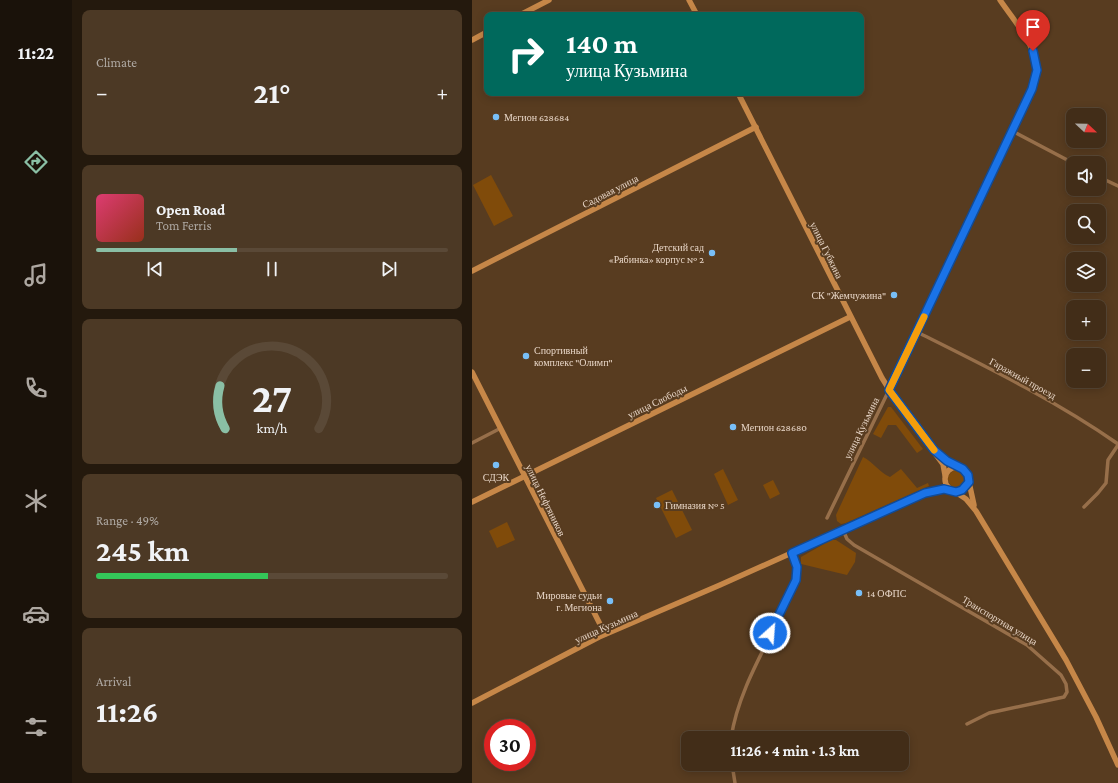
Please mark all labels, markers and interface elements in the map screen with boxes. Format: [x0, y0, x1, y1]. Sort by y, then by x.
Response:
pin [1016, 10, 1050, 51]
icon: arrive [1022, 16, 1044, 38]
icon: right [500, 28, 552, 80]
text: 140 m [566, 28, 638, 59]
text: 11:22 [18, 43, 54, 63]
text: Climate [96, 55, 137, 70]
text: улица Кузьмина [566, 61, 687, 81]
text: 21° [253, 76, 291, 109]
text: − [96, 80, 108, 105]
text: + [436, 80, 448, 105]
north arrow [1066, 108, 1106, 148]
map controls [1066, 108, 1106, 388]
marker: Мегион 628684 [491, 112, 501, 122]
place label: Мегион 628684 [504, 112, 569, 123]
icon: directions [22, 148, 50, 176]
button: sound [1066, 156, 1106, 196]
street label: Садовая улица [580, 172, 641, 210]
text: Open Road [156, 202, 225, 218]
button: search [1066, 204, 1106, 244]
text: Tom Ferris [156, 218, 211, 233]
street label: улица Губкина [808, 220, 845, 281]
place label: Детский сад «Рябинка» корпус № 2 [608, 242, 704, 265]
marker: Детский сад «Рябинка» корпус № 2 [707, 248, 717, 258]
button: layers [1066, 252, 1106, 292]
icon: previous [144, 258, 166, 280]
icon: pause [261, 258, 283, 280]
icon: next [378, 258, 400, 280]
icon: music [22, 261, 50, 289]
place label: СК "Жемчужина" [811, 290, 886, 301]
marker: СК "Жемчужина" [889, 290, 899, 300]
button: + [1066, 300, 1106, 340]
place label: Спортивный комплекс "Олимп" [534, 345, 613, 368]
button: − [1066, 348, 1106, 388]
marker: Спортивный комплекс "Олимп" [521, 351, 531, 361]
street label: Гаражный проезд [988, 356, 1058, 401]
icon: phone [22, 374, 50, 402]
text: 27 [252, 375, 292, 421]
street label: улица Свободы [626, 382, 689, 421]
street label: улица Кузьмина [842, 395, 881, 461]
text: km/h [257, 420, 288, 436]
marker: Мегион 628680 [728, 422, 738, 432]
place label: Мегион 628680 [741, 422, 807, 433]
marker: СДЭК [491, 460, 501, 470]
street label: улица Нефтяников [523, 463, 568, 538]
place label: СДЭК [483, 472, 510, 483]
icon: climate [22, 487, 50, 515]
marker: Гимназия № 5 [652, 500, 662, 510]
place label: Гимназия № 5 [665, 500, 725, 511]
text: Range · 49% [96, 513, 159, 528]
text: 245 km [96, 534, 190, 567]
marker: 14 ОФПС [854, 588, 864, 598]
place label: 14 ОФПС [867, 588, 907, 599]
place label: Мировые судьи г. Мегиона [536, 590, 603, 613]
street label: Транспортная улица [960, 594, 1040, 647]
marker: Мировые судьи г. Мегиона [605, 596, 615, 606]
icon: car [22, 600, 50, 628]
street label: улица Кузьмина [573, 607, 640, 645]
position arrow [749, 612, 791, 654]
text: Arrival [96, 674, 131, 689]
text: 11:26 [96, 695, 158, 728]
icon: filters [22, 713, 50, 741]
speed limit sign: 30 [484, 719, 536, 771]
text: 11:26 · 4 min · 1.3 km [731, 743, 859, 759]

